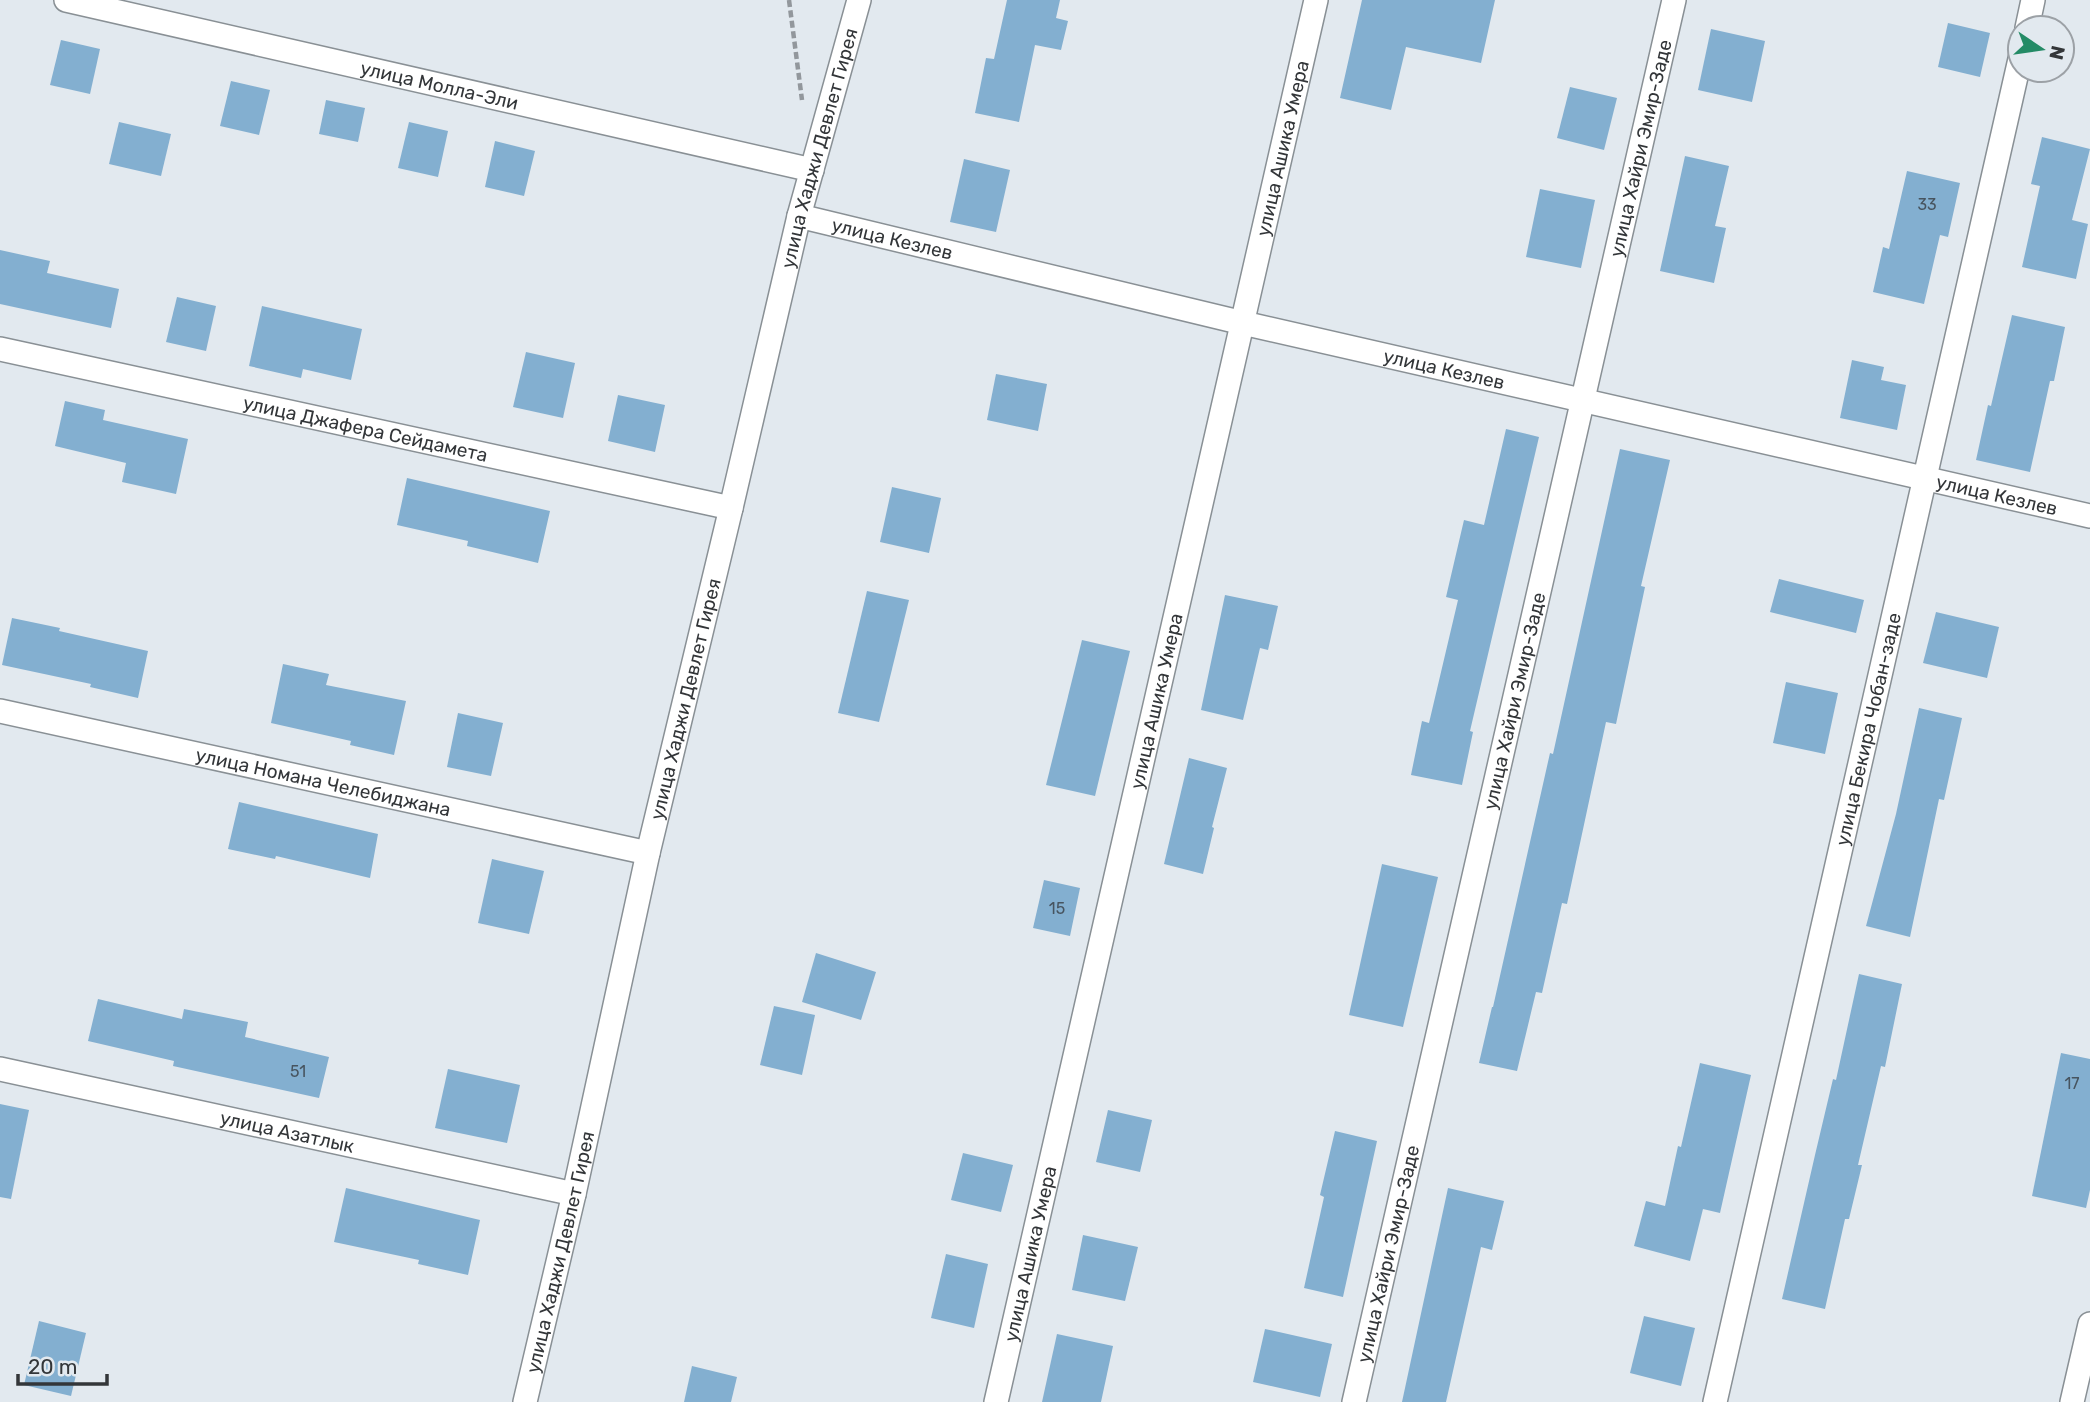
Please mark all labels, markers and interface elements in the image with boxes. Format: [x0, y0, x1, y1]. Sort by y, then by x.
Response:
north arrow [2006, 14, 2076, 84]
street label: улица Хаджи Девлет Гирея [776, 26, 863, 271]
street label: улица Хайри Эмир-Заде [1605, 37, 1677, 259]
text: N [2044, 43, 2070, 62]
street label: улица Молла-Эли [358, 56, 521, 115]
street label: улица Ашика Умера [1251, 58, 1314, 239]
house number: 33 [1917, 195, 1937, 214]
street label: улица Кезлев [829, 213, 955, 265]
street label: улица Кезлев [1381, 344, 1507, 394]
street label: улица Джафера Сейдамета [241, 391, 490, 467]
street label: улица Кезлев [1934, 470, 2060, 520]
street label: улица Хаджи Девлет Гирея [645, 576, 726, 822]
street label: улица Хайри Эмир-Заде [1478, 590, 1550, 812]
street label: улица Бекира Чобан-заде [1831, 610, 1906, 848]
street label: улица Ашика Умера [1125, 611, 1188, 791]
street label: улица Номана Челебиджана [194, 743, 453, 821]
house number: 15 [1049, 899, 1065, 918]
house number: 51 [290, 1062, 306, 1081]
house number: 17 [2064, 1074, 2080, 1093]
street label: улица Азатлык [218, 1106, 356, 1158]
street label: улица Хаджи Девлет Гирея [521, 1129, 599, 1375]
street label: улица Хайри Эмир-Заде [1352, 1143, 1424, 1365]
street label: улица Ашика Умера [999, 1164, 1062, 1344]
scale bar [18, 1342, 107, 1386]
text: 20 m [28, 1354, 77, 1379]

